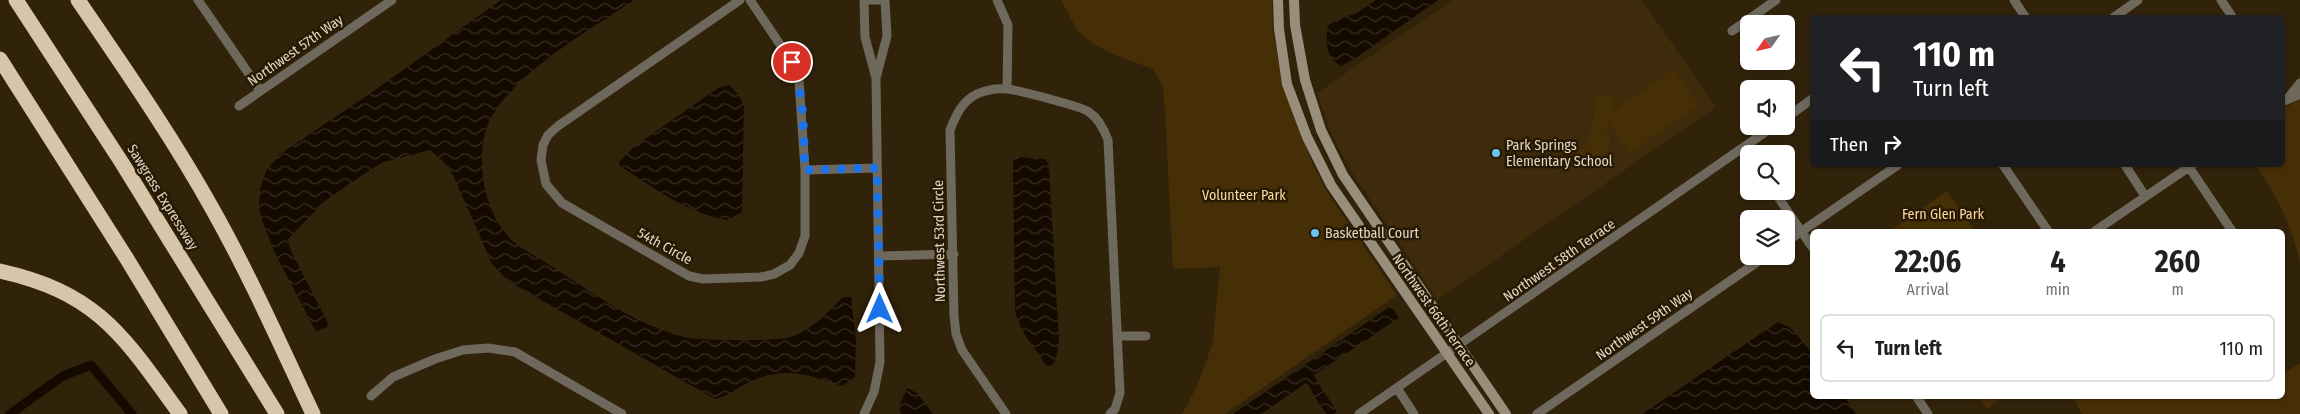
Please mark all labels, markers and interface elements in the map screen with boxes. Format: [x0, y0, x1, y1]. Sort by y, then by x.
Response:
street label: Northwest 57th Way [244, 11, 347, 90]
north arrow [1740, 15, 1795, 70]
map controls [1740, 15, 1795, 265]
text: 110 m [1913, 33, 1995, 75]
icon: left [1830, 35, 1895, 100]
pin [771, 41, 813, 83]
icon: arrive [778, 48, 806, 76]
text: Turn left [1913, 75, 1989, 102]
button: sound [1740, 80, 1795, 135]
icon: right [1878, 130, 1906, 158]
text: Then [1830, 133, 1868, 156]
place label: Park Springs Elementary School [1506, 137, 1613, 170]
street label: Sawgrass Expressway [123, 141, 202, 254]
button: search [1740, 145, 1795, 200]
marker: Park Springs Elementary School [1490, 147, 1502, 159]
street label: Northwest 53rd Circle [930, 180, 949, 302]
park label: Volunteer Park [1202, 187, 1286, 204]
park label: Fern Glen Park [1902, 206, 1985, 223]
button: layers [1740, 210, 1795, 265]
street label: Northwest 58th Terrace [1500, 215, 1619, 305]
street label: 54th Circle [634, 224, 695, 268]
place label: Basketball Court [1325, 225, 1419, 242]
marker: Basketball Court [1309, 227, 1321, 239]
text: 22:06 [1894, 244, 1961, 280]
text: 4 [2050, 244, 2066, 280]
text: 260 [2155, 244, 2201, 280]
street label: Northwest 66th Terrace [1388, 251, 1479, 370]
text: Arrival [1907, 280, 1949, 299]
text: min [2045, 280, 2070, 299]
text: m [2171, 280, 2184, 299]
position arrow [853, 282, 905, 334]
street label: Northwest 59th Way [1593, 284, 1696, 364]
icon: left [1832, 334, 1860, 362]
text: Turn left [1875, 337, 1942, 360]
text: 110 m [2219, 337, 2263, 360]

